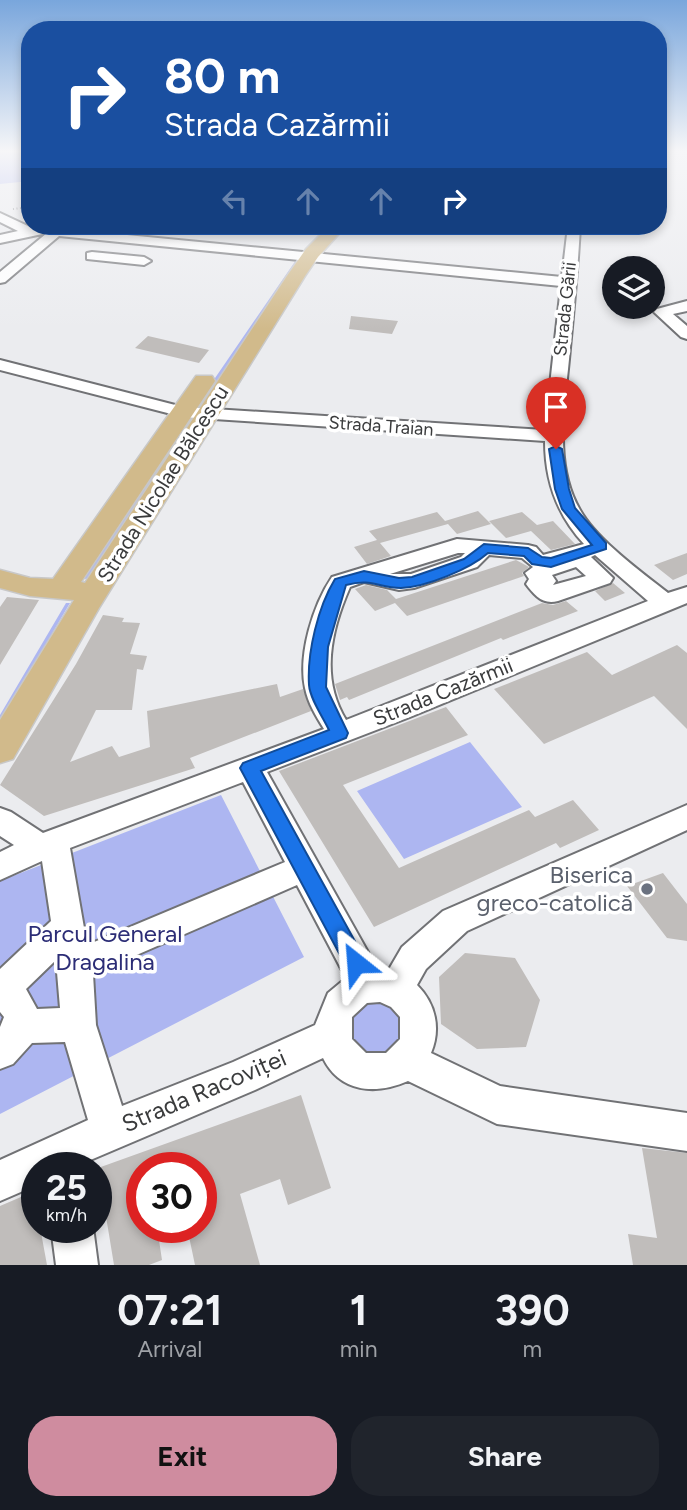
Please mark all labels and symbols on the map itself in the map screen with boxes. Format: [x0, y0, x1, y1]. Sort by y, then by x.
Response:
street label: Strada Gării [549, 261, 581, 357]
pin [526, 377, 586, 449]
street label: Strada Nicolae Bălcescu [92, 381, 233, 587]
street label: Strada Traian [328, 411, 434, 441]
street label: Strada Cazărmii [369, 652, 516, 731]
place label: Biserica greco-catolică [477, 860, 633, 917]
marker: Biserica greco-catolică [639, 881, 655, 897]
park label: Parcul General Dragalina [27, 919, 183, 976]
position arrow [319, 926, 393, 1000]
street label: Strada Racoviței [117, 1043, 290, 1138]
speed limit sign: 30 [126, 1152, 217, 1243]

